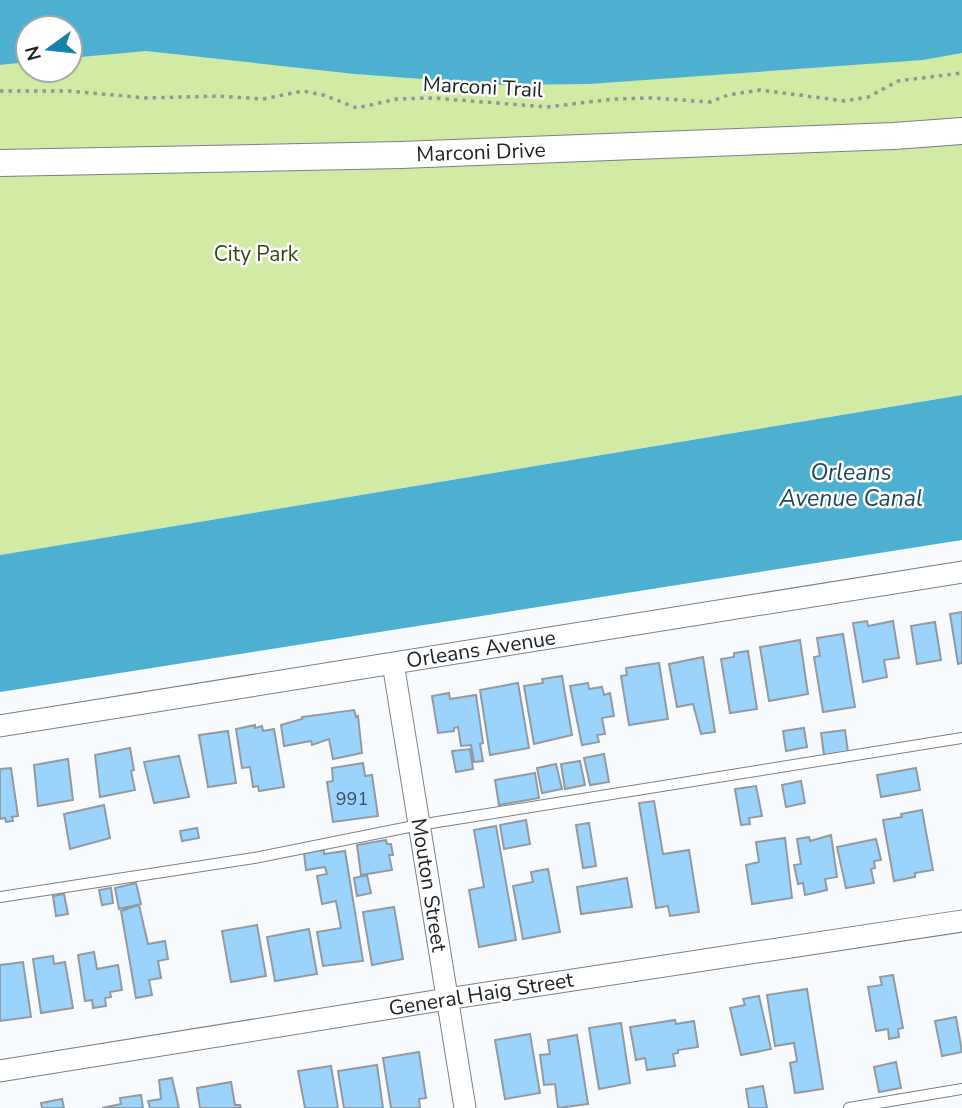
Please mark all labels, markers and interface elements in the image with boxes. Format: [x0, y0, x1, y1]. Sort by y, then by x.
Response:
north arrow [14, 14, 84, 84]
text: N [19, 43, 48, 63]
street label: Marconi Trail [422, 70, 545, 104]
street label: Marconi Drive [416, 136, 546, 168]
park label: City Park [214, 240, 299, 268]
water label: Orleans Avenue Canal [778, 457, 923, 514]
street label: Orleans Avenue [404, 623, 558, 675]
house number: 991 [336, 787, 368, 811]
street label: Mouton Street [405, 816, 453, 954]
street label: General Haig Street [387, 965, 576, 1022]

